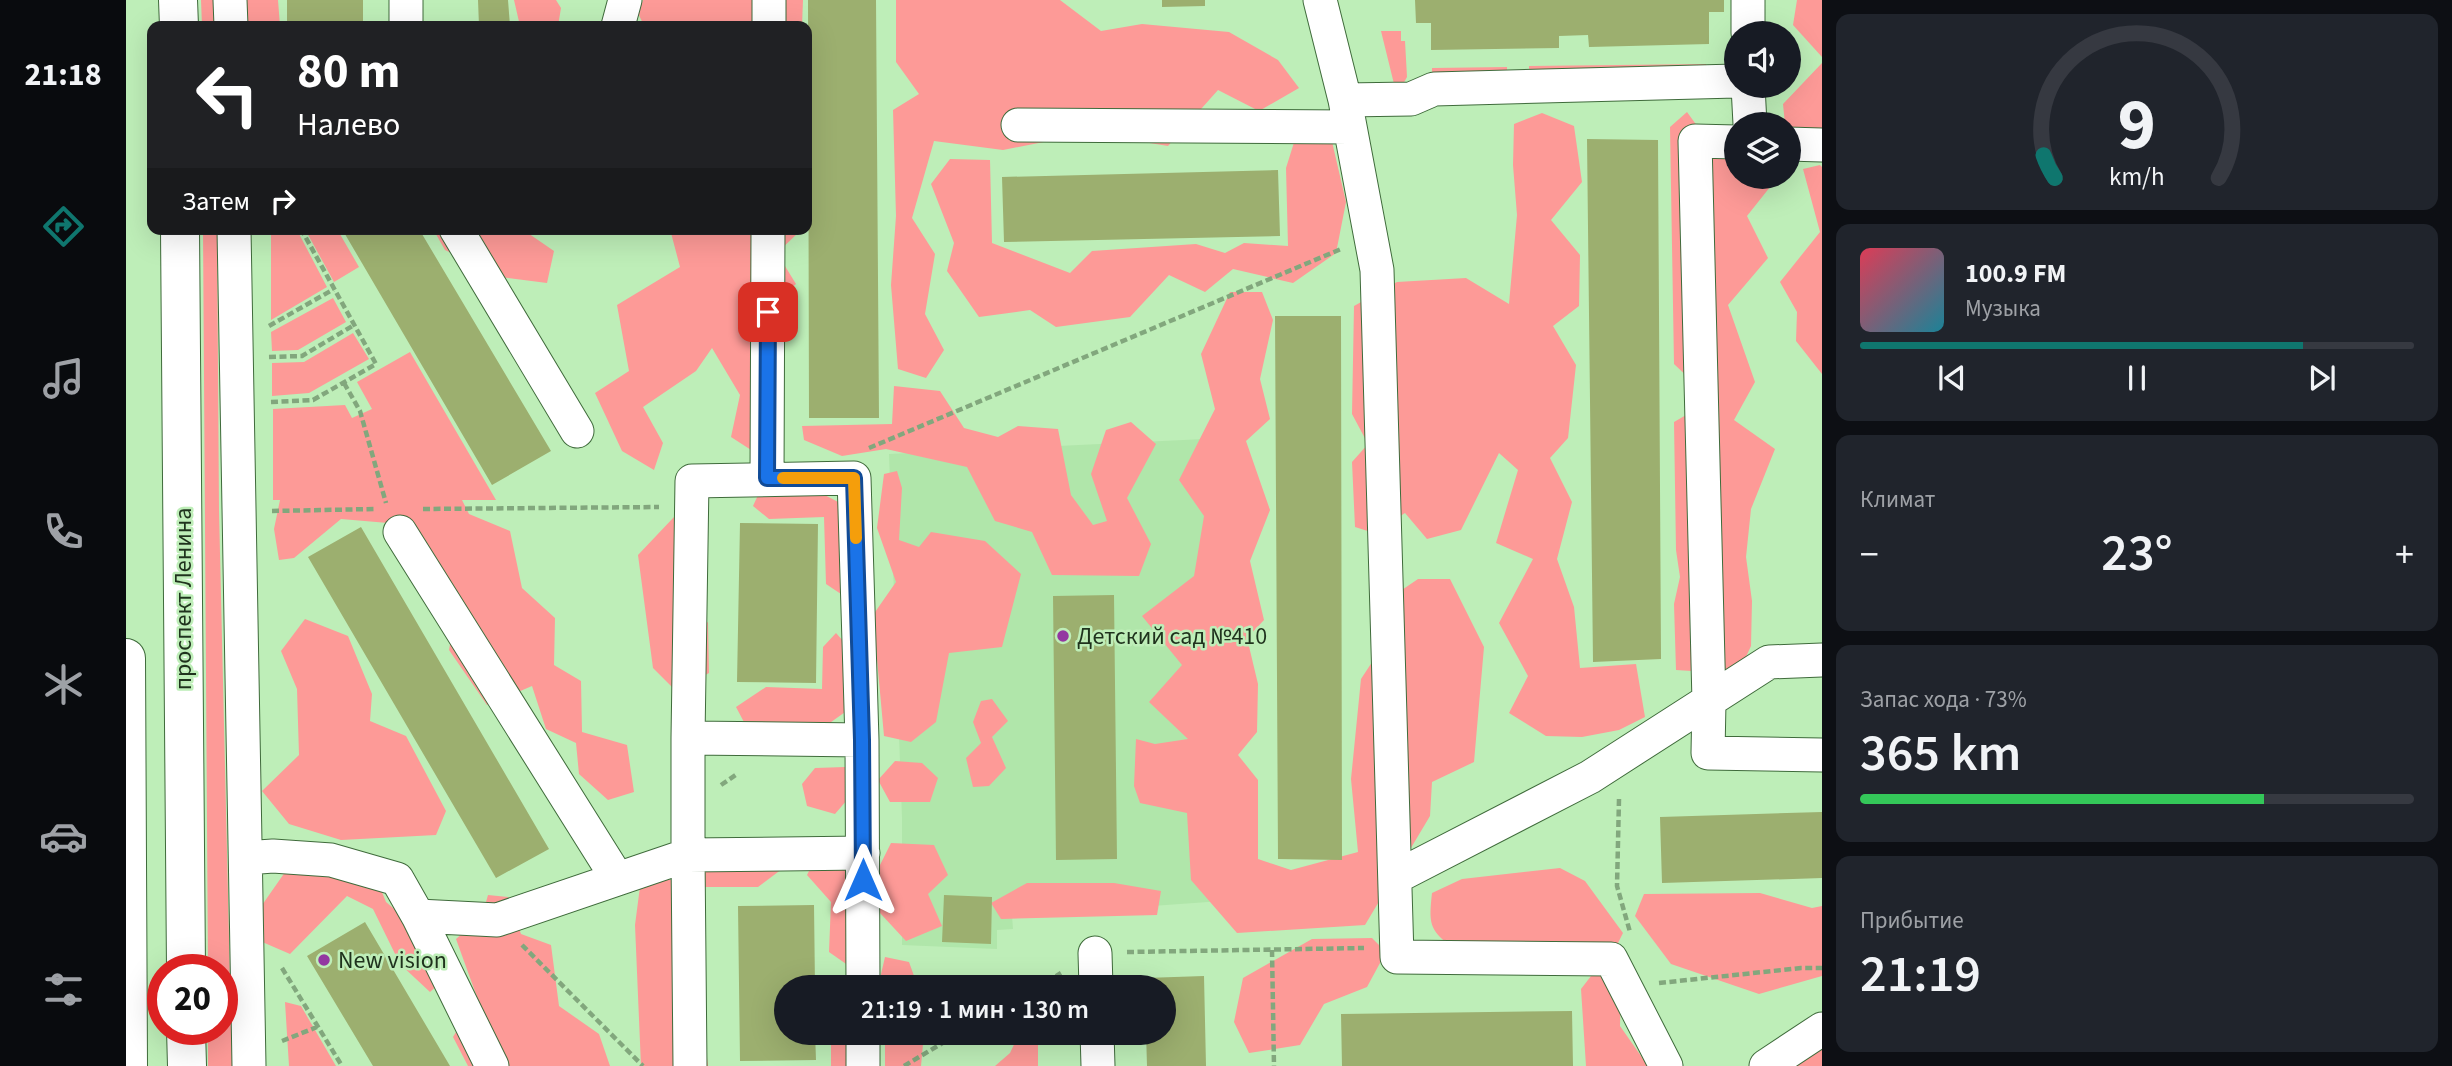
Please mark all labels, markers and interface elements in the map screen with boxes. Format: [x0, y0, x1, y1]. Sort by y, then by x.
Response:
map controls [1724, 21, 1801, 189]
button: sound [1724, 21, 1801, 98]
text: 80 m [297, 37, 401, 107]
icon: left [182, 49, 273, 140]
text: 21:18 [24, 52, 102, 98]
text: 9 [2118, 74, 2156, 178]
text: Налево [297, 102, 400, 148]
button: layers [1724, 112, 1801, 189]
text: km/h [2109, 159, 2165, 195]
icon: right [264, 182, 302, 220]
text: Затем [182, 183, 250, 220]
icon: directions [39, 202, 88, 251]
text: 100.9 FM [1965, 255, 2066, 292]
pin [738, 282, 798, 342]
text: Музыка [1965, 292, 2041, 325]
icon: arrive [749, 293, 787, 331]
icon: music [39, 354, 88, 403]
icon: previous [1933, 359, 1971, 397]
icon: pause [2118, 359, 2156, 397]
icon: next [2303, 359, 2341, 397]
text: Климат [1860, 483, 1935, 516]
icon: phone [39, 507, 88, 556]
street label: проспект Ленина [166, 508, 201, 690]
text: 23° [2101, 517, 2173, 591]
text: − [1860, 528, 1879, 582]
text: + [2395, 528, 2414, 582]
place label: Детский сад №410 [1077, 619, 1267, 654]
marker: Детский сад №410 [1055, 628, 1071, 644]
icon: climate [39, 660, 88, 709]
text: Запас хода · 73% [1860, 683, 2027, 716]
text: 365 km [1860, 717, 2021, 791]
icon: car [39, 812, 88, 861]
position arrow [826, 843, 900, 917]
text: Прибытие [1860, 904, 1964, 937]
text: 21:19 [1860, 938, 1981, 1012]
place label: New vision [338, 943, 447, 978]
marker: New vision [316, 952, 332, 968]
speed limit sign: 20 [147, 954, 238, 1045]
icon: filters [39, 965, 88, 1014]
text: 21:19 · 1 мин · 130 m [861, 991, 1089, 1028]

